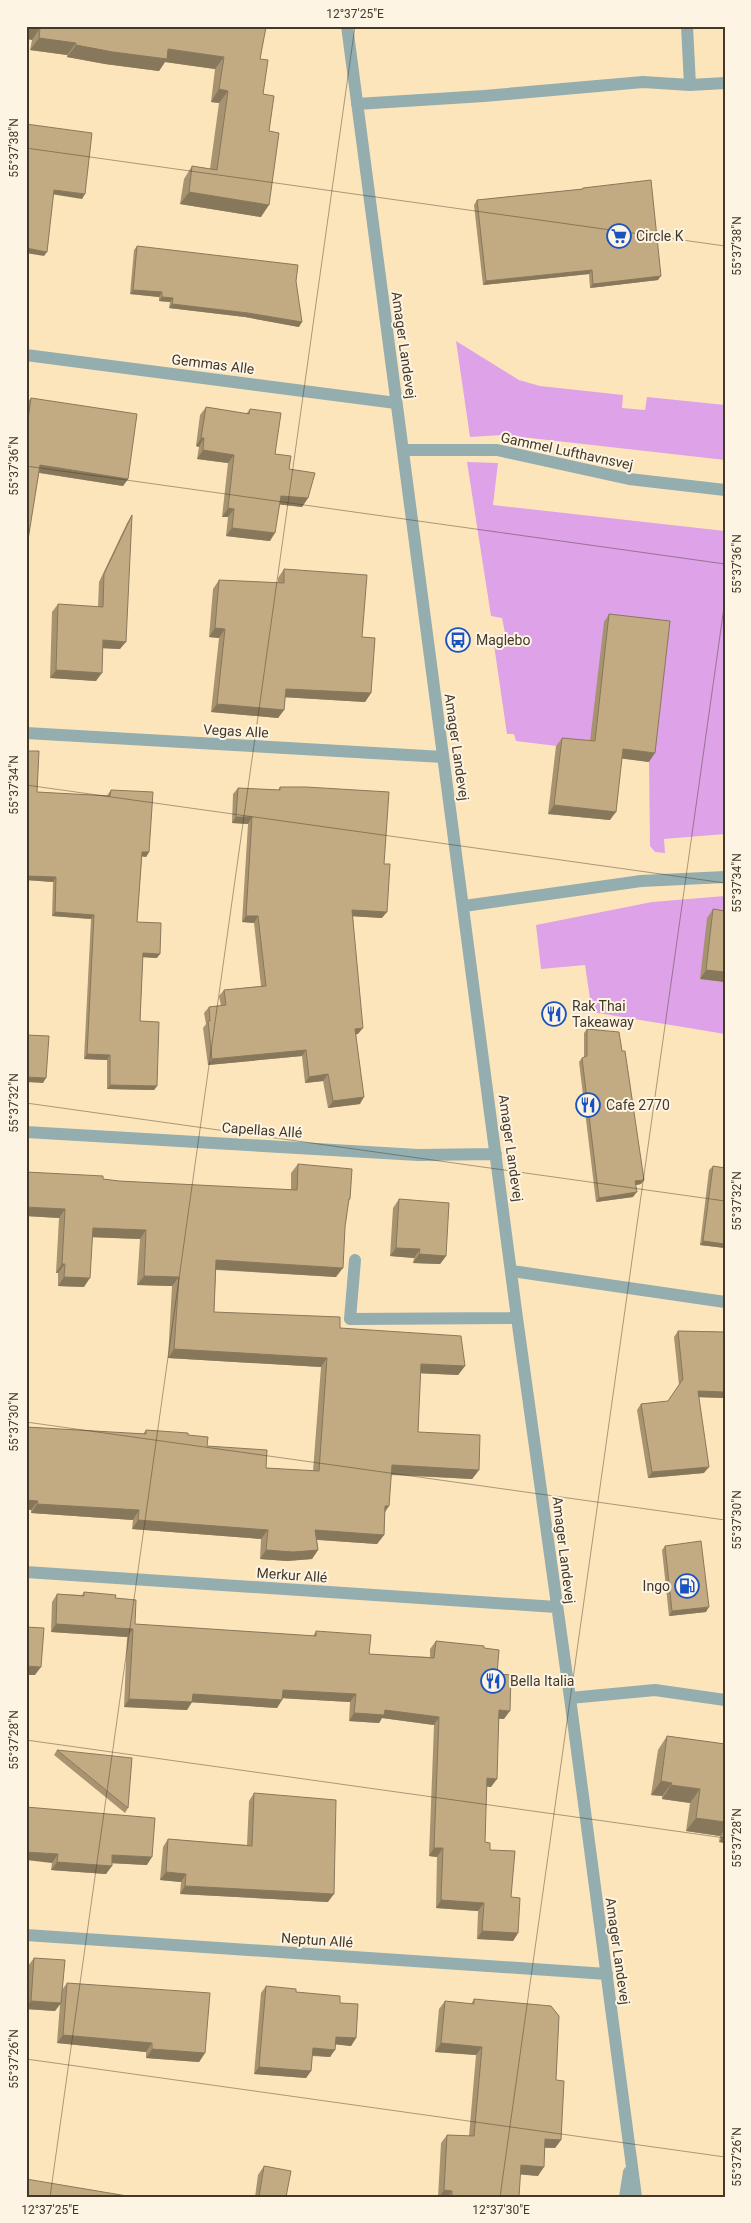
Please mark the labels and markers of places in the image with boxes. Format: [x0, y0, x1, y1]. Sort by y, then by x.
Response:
supermarket icon: Circle K [606, 223, 632, 249]
place label: Circle K [636, 228, 684, 244]
bus stop icon: Maglebo [445, 627, 471, 653]
place label: Maglebo [476, 632, 530, 648]
place label: Rak Thai Takeaway [572, 998, 634, 1030]
restaurant icon: Rak Thai Takeaway [541, 1001, 567, 1027]
restaurant icon: Cafe 2770 [575, 1092, 601, 1118]
place label: Cafe 2770 [606, 1097, 670, 1113]
fuel station icon: Ingo [674, 1573, 700, 1599]
place label: Ingo [643, 1578, 670, 1594]
restaurant icon: Bella Italia [480, 1668, 506, 1694]
place label: Bella Italia [510, 1673, 574, 1689]

